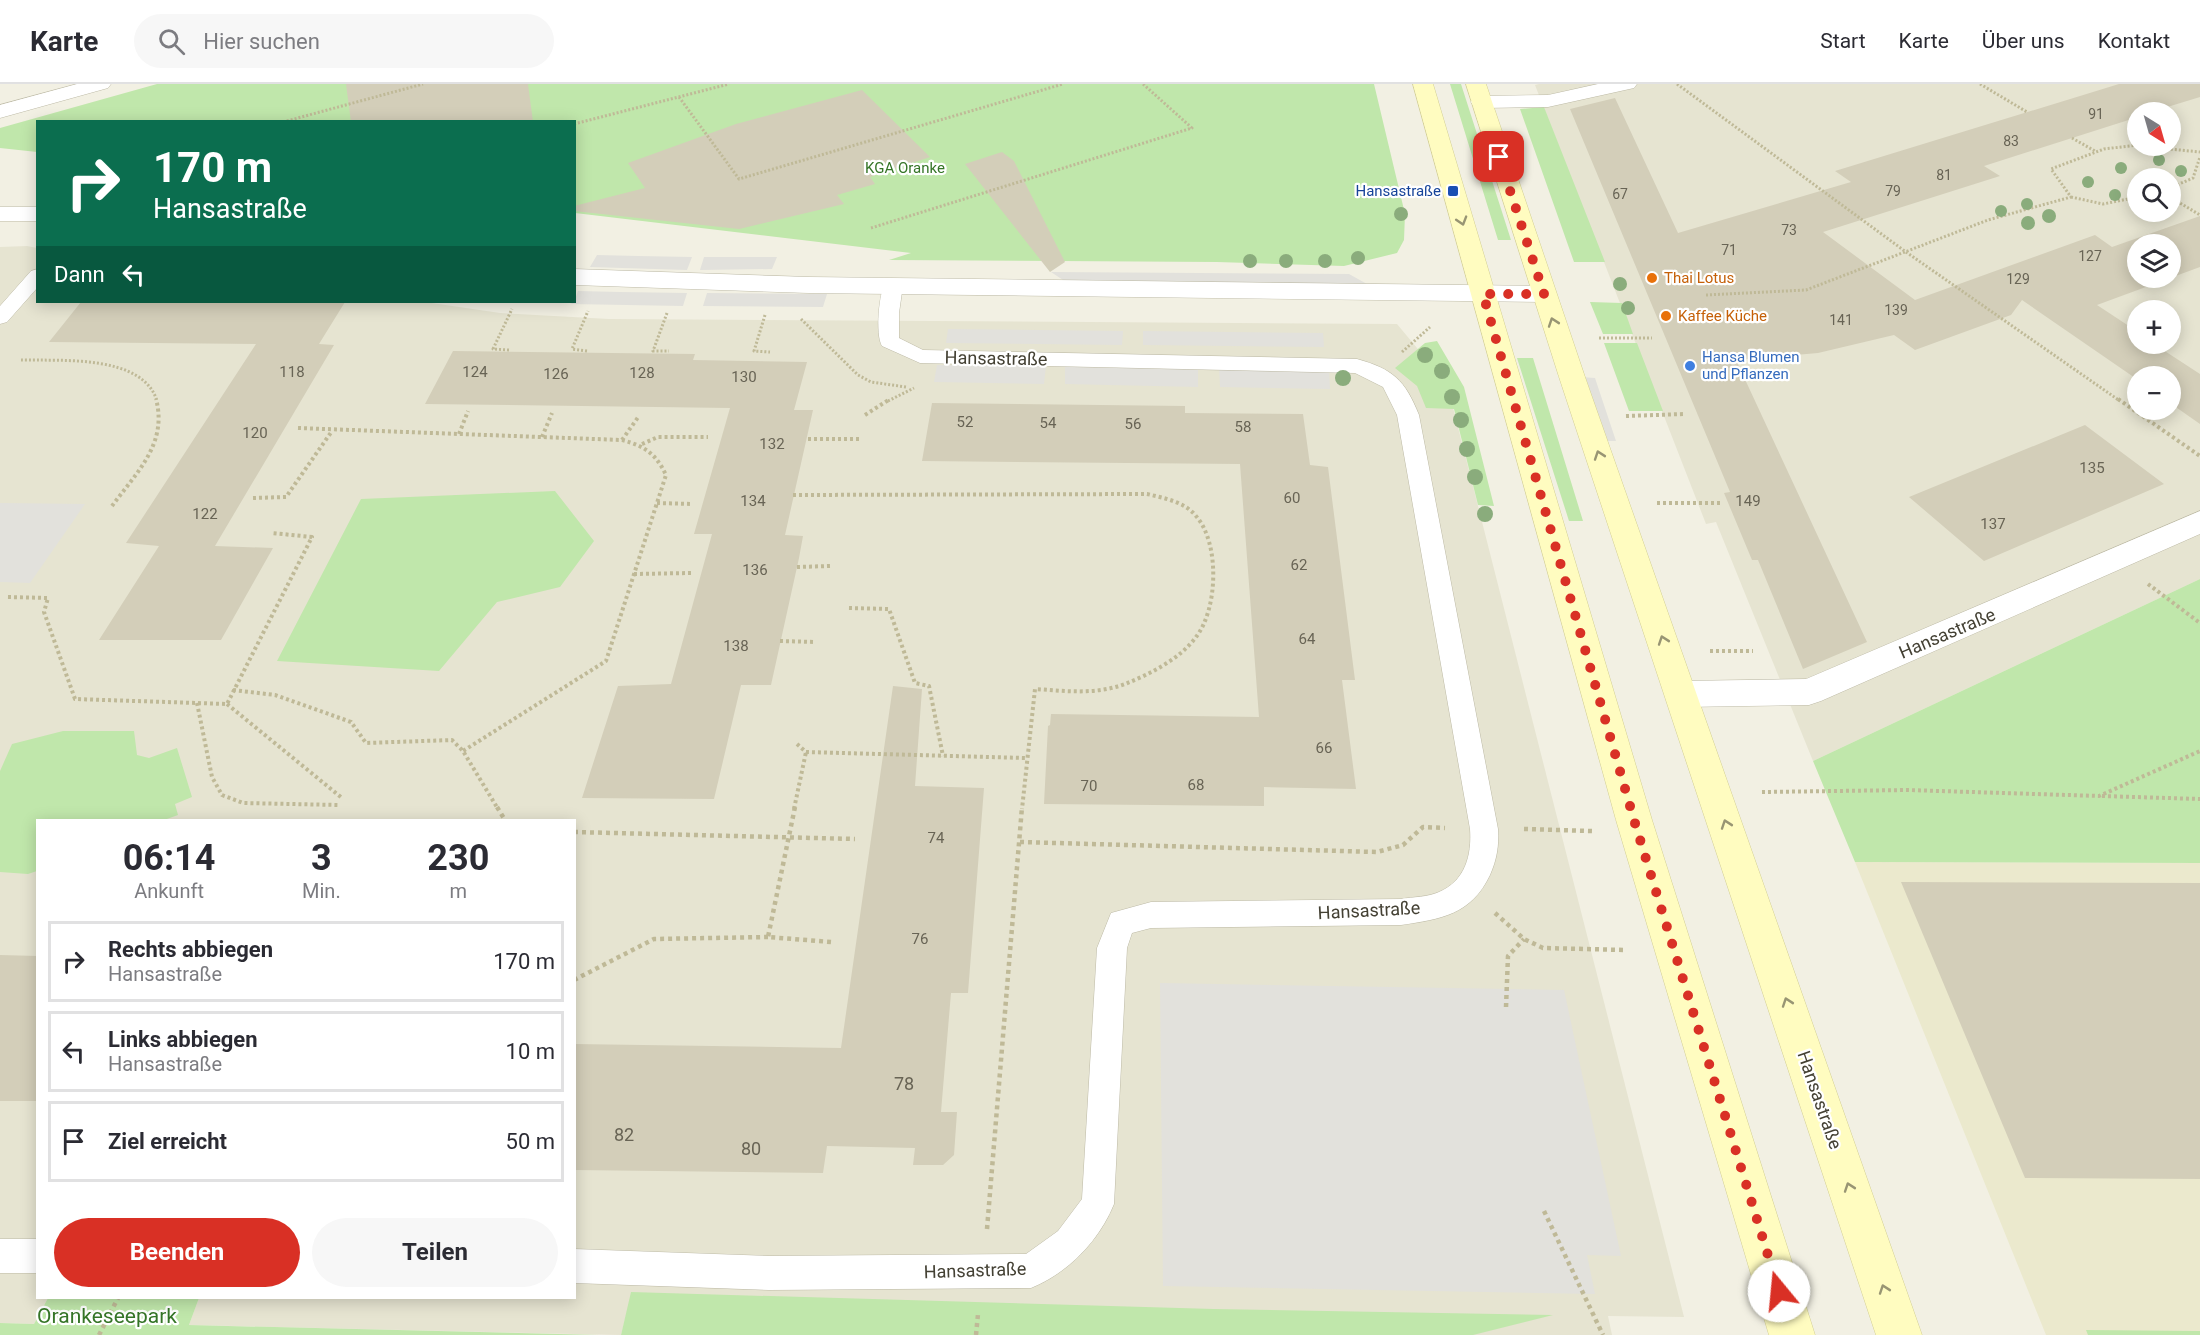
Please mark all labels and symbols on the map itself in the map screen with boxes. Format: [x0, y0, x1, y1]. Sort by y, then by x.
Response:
north arrow [2127, 102, 2181, 156]
house number: 91 [2088, 106, 2104, 122]
pin [1473, 131, 1524, 182]
house number: 83 [2003, 133, 2019, 149]
park label: KGA Oranke [865, 159, 945, 177]
house number: 81 [1936, 167, 1952, 183]
place label: Hansastraße [1355, 182, 1441, 200]
house number: 79 [1885, 183, 1901, 199]
marker: Hansastraße [1446, 184, 1460, 198]
house number: 67 [1612, 186, 1628, 202]
one-way arrow [1455, 215, 1467, 226]
house number: 73 [1781, 222, 1797, 238]
house number: 71 [1721, 242, 1737, 258]
house number: 127 [2078, 248, 2102, 264]
place label: Thai Lotus [1664, 269, 1734, 287]
marker: Thai Lotus [1645, 271, 1659, 285]
house number: 129 [2006, 271, 2030, 287]
house number: 139 [1884, 302, 1908, 318]
place label: Kaffee Küche [1678, 307, 1767, 325]
marker: Kaffee Küche [1659, 309, 1673, 323]
house number: 141 [1829, 312, 1853, 328]
one-way arrow [1548, 317, 1561, 328]
street label: Hansastraße [945, 347, 1047, 369]
place label: Hansa Blumen und Pflanzen [1702, 348, 1799, 383]
marker: Hansa Blumen und Pflanzen [1683, 359, 1697, 373]
house number: 118 [279, 363, 305, 381]
house number: 124 [462, 363, 488, 381]
house number: 128 [629, 364, 655, 382]
house number: 126 [543, 365, 569, 383]
house number: 130 [731, 368, 757, 386]
house number: 52 [957, 413, 973, 431]
house number: 54 [1040, 414, 1057, 432]
house number: 56 [1125, 415, 1141, 433]
house number: 58 [1235, 418, 1251, 436]
house number: 120 [242, 424, 268, 442]
house number: 132 [759, 435, 785, 453]
one-way arrow [1594, 451, 1607, 461]
house number: 135 [2079, 459, 2105, 477]
house number: 60 [1284, 489, 1300, 507]
house number: 134 [740, 492, 766, 510]
house number: 149 [1735, 492, 1761, 510]
house number: 122 [192, 505, 218, 523]
house number: 137 [1980, 515, 2006, 533]
house number: 62 [1291, 556, 1307, 574]
house number: 136 [742, 561, 768, 579]
street label: Hansastraße [1896, 603, 1998, 663]
house number: 64 [1299, 630, 1316, 648]
one-way arrow [1658, 635, 1671, 646]
house number: 138 [723, 637, 749, 655]
house number: 66 [1316, 739, 1332, 757]
house number: 68 [1188, 776, 1204, 794]
house number: 70 [1081, 777, 1097, 795]
one-way arrow [1721, 819, 1734, 830]
house number: 74 [928, 829, 945, 847]
street label: Hansastraße [1317, 897, 1421, 923]
house number: 76 [912, 930, 928, 948]
one-way arrow [1781, 997, 1794, 1008]
street label: Hansastraße [1793, 1048, 1847, 1152]
house number: 78 [894, 1073, 914, 1094]
house number: 82 [614, 1124, 634, 1145]
house number: 80 [741, 1138, 761, 1159]
one-way arrow [1844, 1182, 1857, 1193]
street label: Hansastraße [923, 1258, 1027, 1282]
position arrow [1747, 1259, 1811, 1323]
one-way arrow [1878, 1284, 1891, 1295]
park label: Orankeseepark [37, 1304, 177, 1328]

